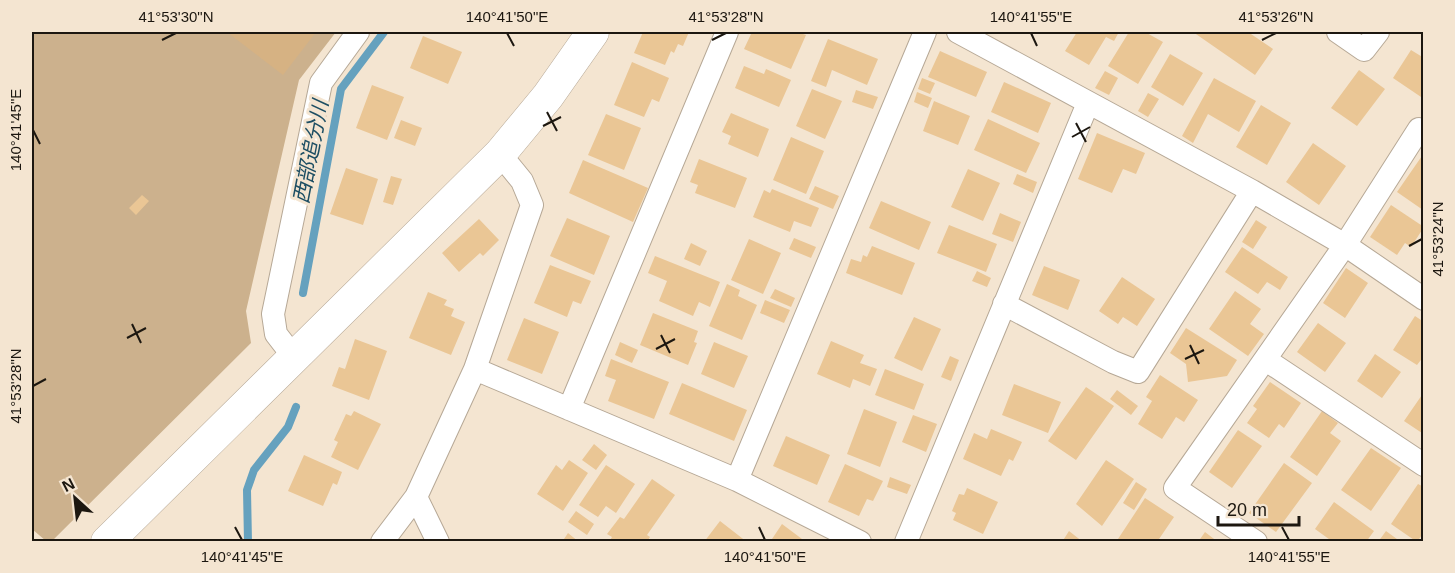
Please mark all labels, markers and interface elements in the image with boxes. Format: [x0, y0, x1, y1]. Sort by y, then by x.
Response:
text: 41°53'30"N [138, 8, 214, 25]
text: 140°41'50"E [466, 8, 548, 25]
text: 41°53'28"N [688, 8, 764, 25]
text: 140°41'55"E [990, 8, 1072, 25]
text: 41°53'26"N [1238, 8, 1314, 25]
text: 140°41'45"E [7, 89, 24, 171]
water label: 西部追分川 [289, 96, 332, 206]
text: 41°53'24"N [1429, 201, 1446, 277]
text: 41°53'28"N [7, 348, 24, 424]
north arrow [45, 468, 105, 528]
text: N [59, 475, 77, 495]
scale bar [1218, 489, 1299, 527]
text: 20 m [1227, 500, 1267, 520]
text: 140°41'45"E [201, 548, 283, 565]
text: 140°41'50"E [724, 548, 806, 565]
text: 140°41'55"E [1248, 548, 1330, 565]

